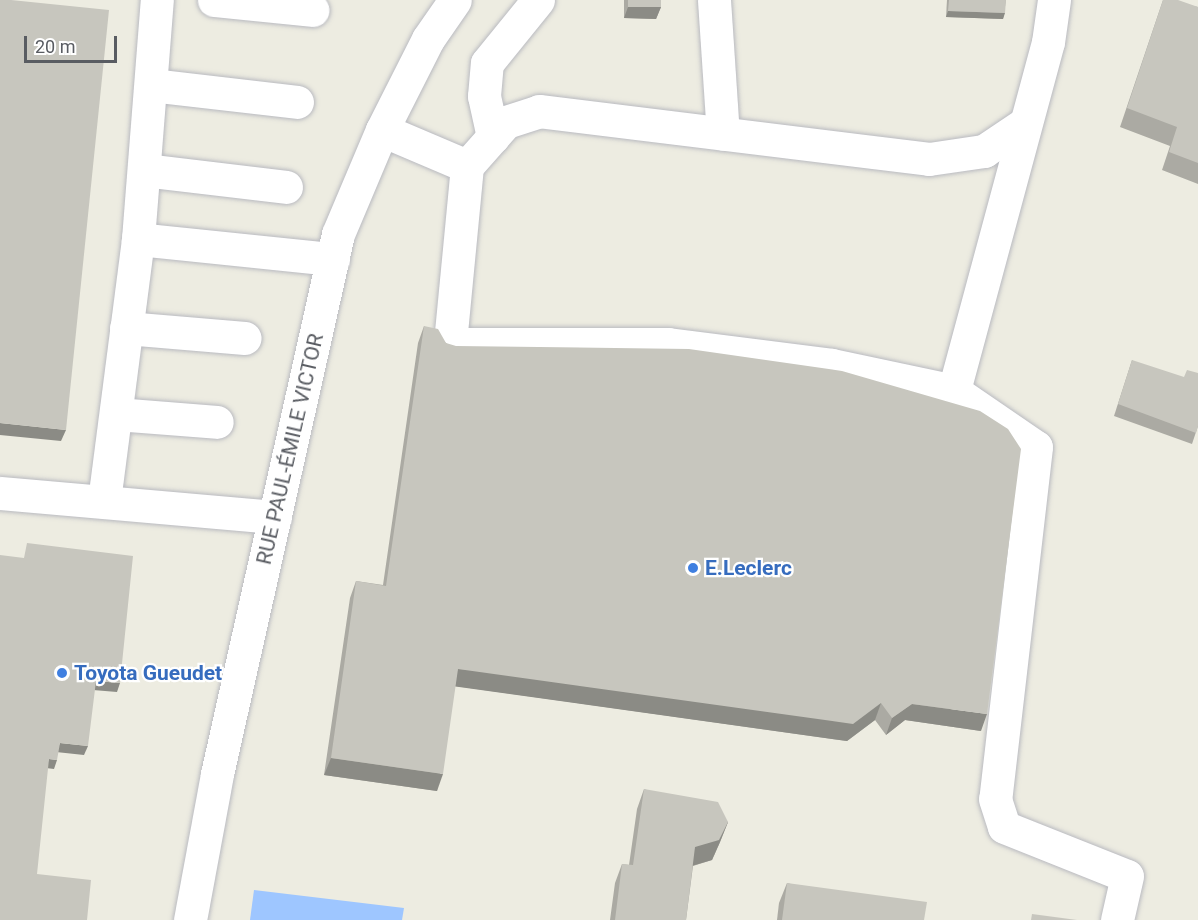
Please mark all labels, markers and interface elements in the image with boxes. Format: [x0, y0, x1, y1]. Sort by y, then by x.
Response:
scale bar [27, 24, 120, 62]
text: 20 m [35, 36, 75, 57]
street label: RUE PAUL-ÉMILE VICTOR [251, 331, 329, 567]
place label: E.Leclerc [705, 555, 792, 581]
marker: E.Leclerc [686, 561, 700, 575]
place label: Toyota Gueudet [74, 660, 222, 686]
marker: Toyota Gueudet [55, 666, 69, 680]

